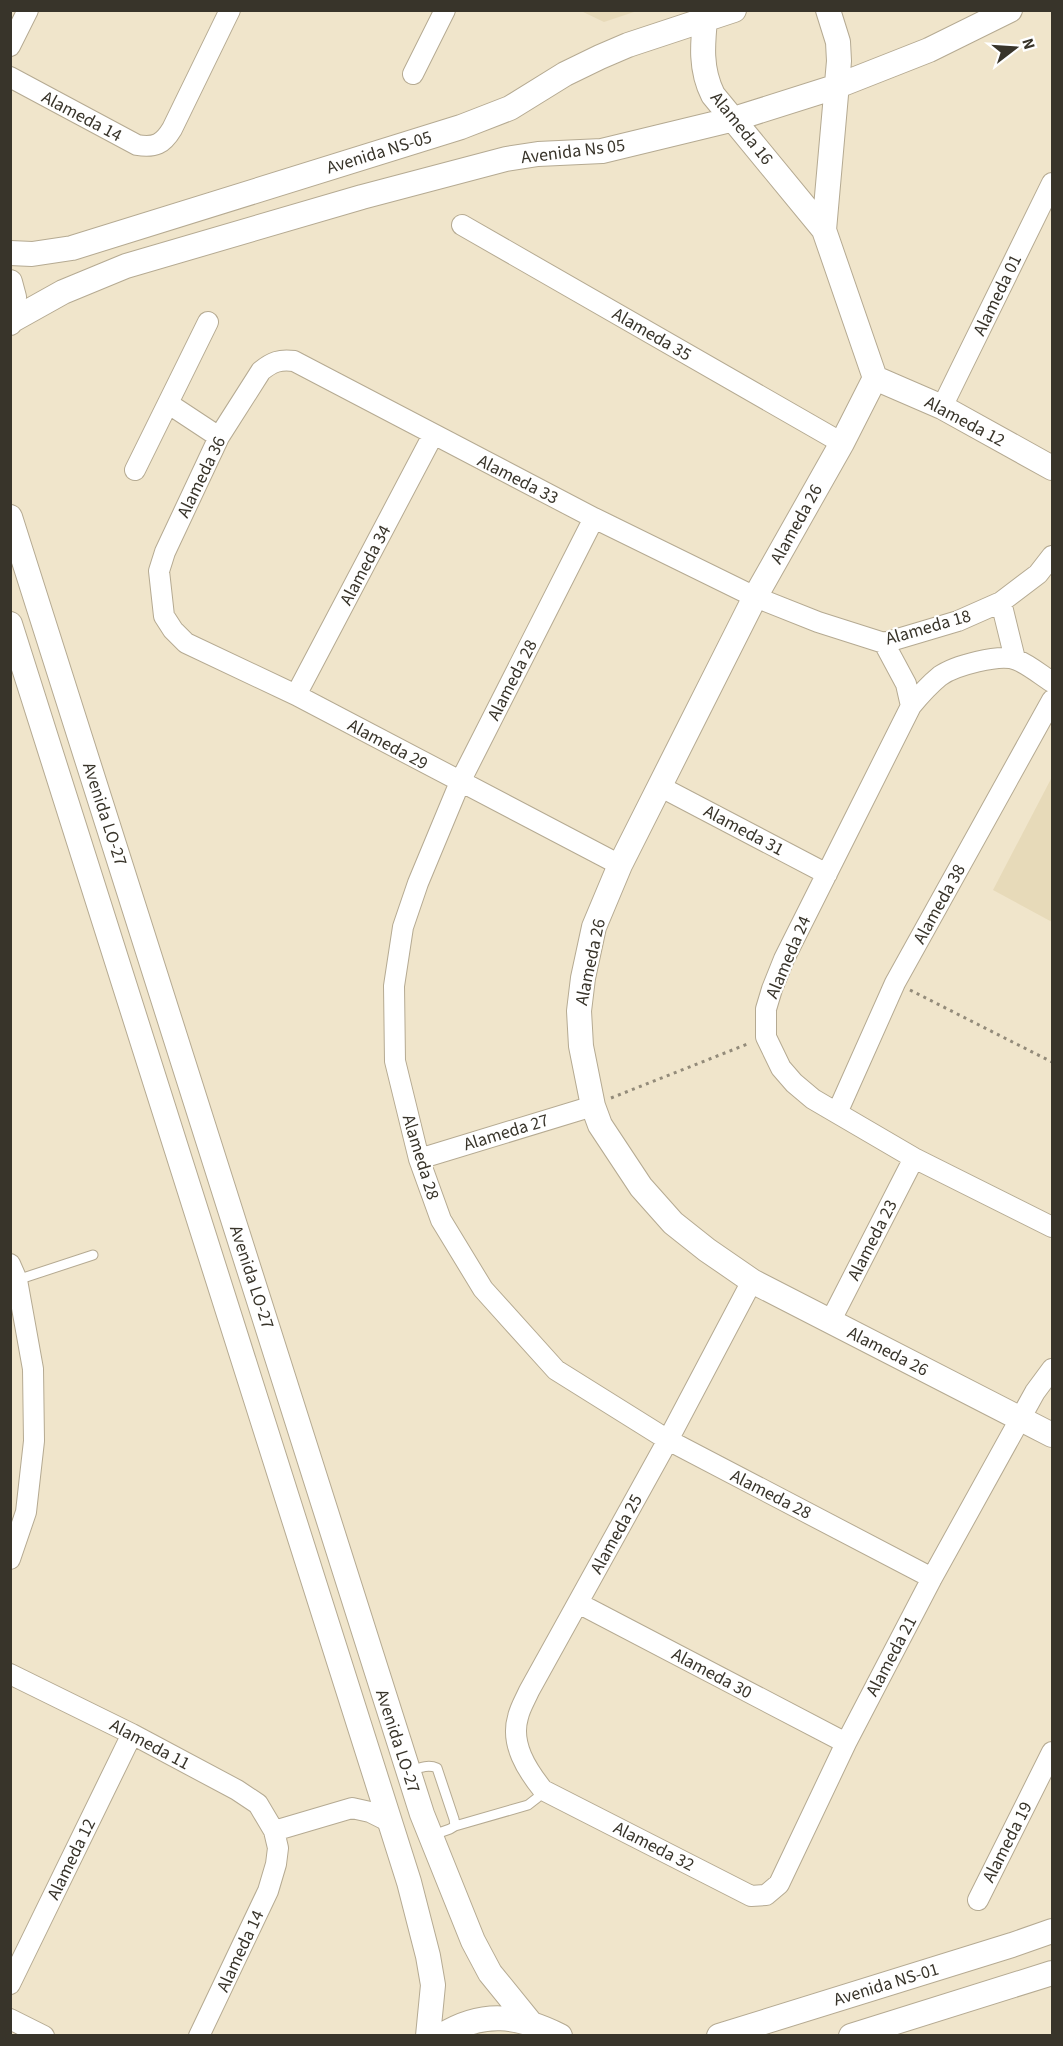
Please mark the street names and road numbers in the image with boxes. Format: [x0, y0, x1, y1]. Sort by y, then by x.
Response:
street label: Alameda 14 [37, 85, 126, 148]
street label: Alameda 16 [704, 86, 779, 170]
street label: Avenida NS-05 [323, 125, 435, 180]
street label: Avenida Ns 05 [520, 133, 627, 170]
street label: Alameda 01 [967, 250, 1028, 340]
street label: Alameda 35 [607, 302, 696, 367]
street label: Alameda 12 [920, 390, 1009, 453]
street label: Alameda 36 [171, 432, 232, 522]
street label: Alameda 33 [473, 448, 563, 511]
street label: Alameda 26 [764, 480, 829, 569]
street label: Alameda 34 [334, 521, 397, 610]
street label: Alameda 18 [882, 603, 974, 652]
street label: Alameda 28 [481, 635, 544, 725]
street label: Alameda 29 [343, 713, 432, 776]
street label: Avenida LO-27 [76, 759, 133, 869]
street label: Alameda 31 [699, 799, 788, 862]
street label: Alameda 38 [907, 860, 972, 949]
street label: Alameda 24 [760, 912, 817, 1003]
street label: Alameda 26 [569, 916, 612, 1008]
street label: Alameda 27 [460, 1108, 552, 1157]
street label: Alameda 28 [396, 1111, 445, 1203]
street label: Alameda 23 [841, 1195, 904, 1285]
street label: Avenida LO-27 [223, 1222, 280, 1332]
street label: Alameda 26 [843, 1320, 933, 1383]
street label: Alameda 28 [726, 1463, 816, 1526]
street label: Alameda 25 [584, 1490, 649, 1579]
street label: Alameda 21 [860, 1612, 923, 1701]
street label: Alameda 30 [667, 1642, 756, 1705]
street label: Avenida LO-27 [369, 1686, 426, 1796]
street label: Alameda 11 [105, 1713, 194, 1776]
street label: Alameda 19 [976, 1797, 1039, 1887]
street label: Alameda 12 [41, 1814, 102, 1904]
street label: Alameda 32 [609, 1815, 699, 1878]
street label: Alameda 14 [211, 1906, 270, 1996]
street label: Avenida NS-01 [830, 1957, 942, 2012]

